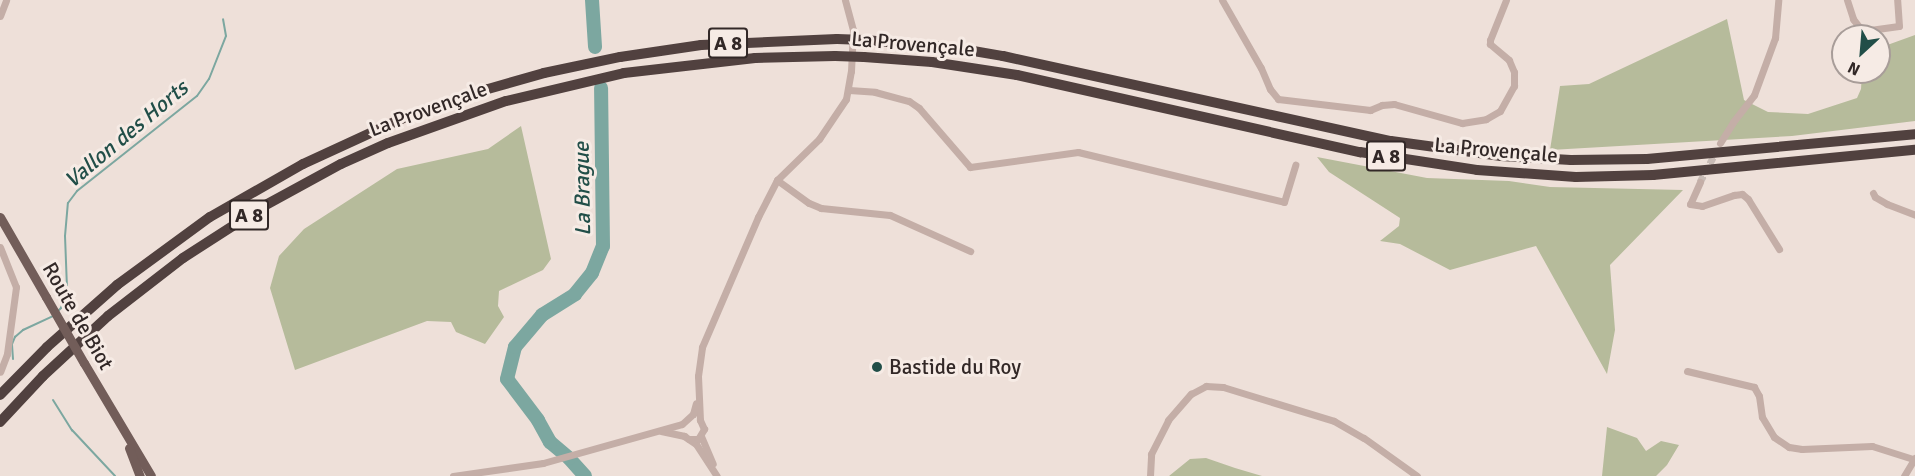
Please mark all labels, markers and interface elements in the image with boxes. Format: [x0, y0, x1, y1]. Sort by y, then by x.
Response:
north arrow [1831, 24, 1891, 84]
road number: A 8 [707, 26, 749, 60]
street label: La Provençale [850, 26, 976, 62]
text: N [1845, 57, 1863, 80]
water label: Vallon des Horts [59, 75, 193, 193]
street label: La Provençale [365, 76, 491, 142]
street label: La Provençale [1433, 132, 1559, 168]
road number: A 8 [1365, 139, 1407, 173]
water label: La Brague [568, 142, 596, 236]
road number: A 8 [228, 198, 270, 232]
street label: Route de Biot [37, 258, 119, 374]
place label: Bastide du Roy [889, 354, 1021, 380]
marker: Bastide du Roy [870, 360, 884, 374]

